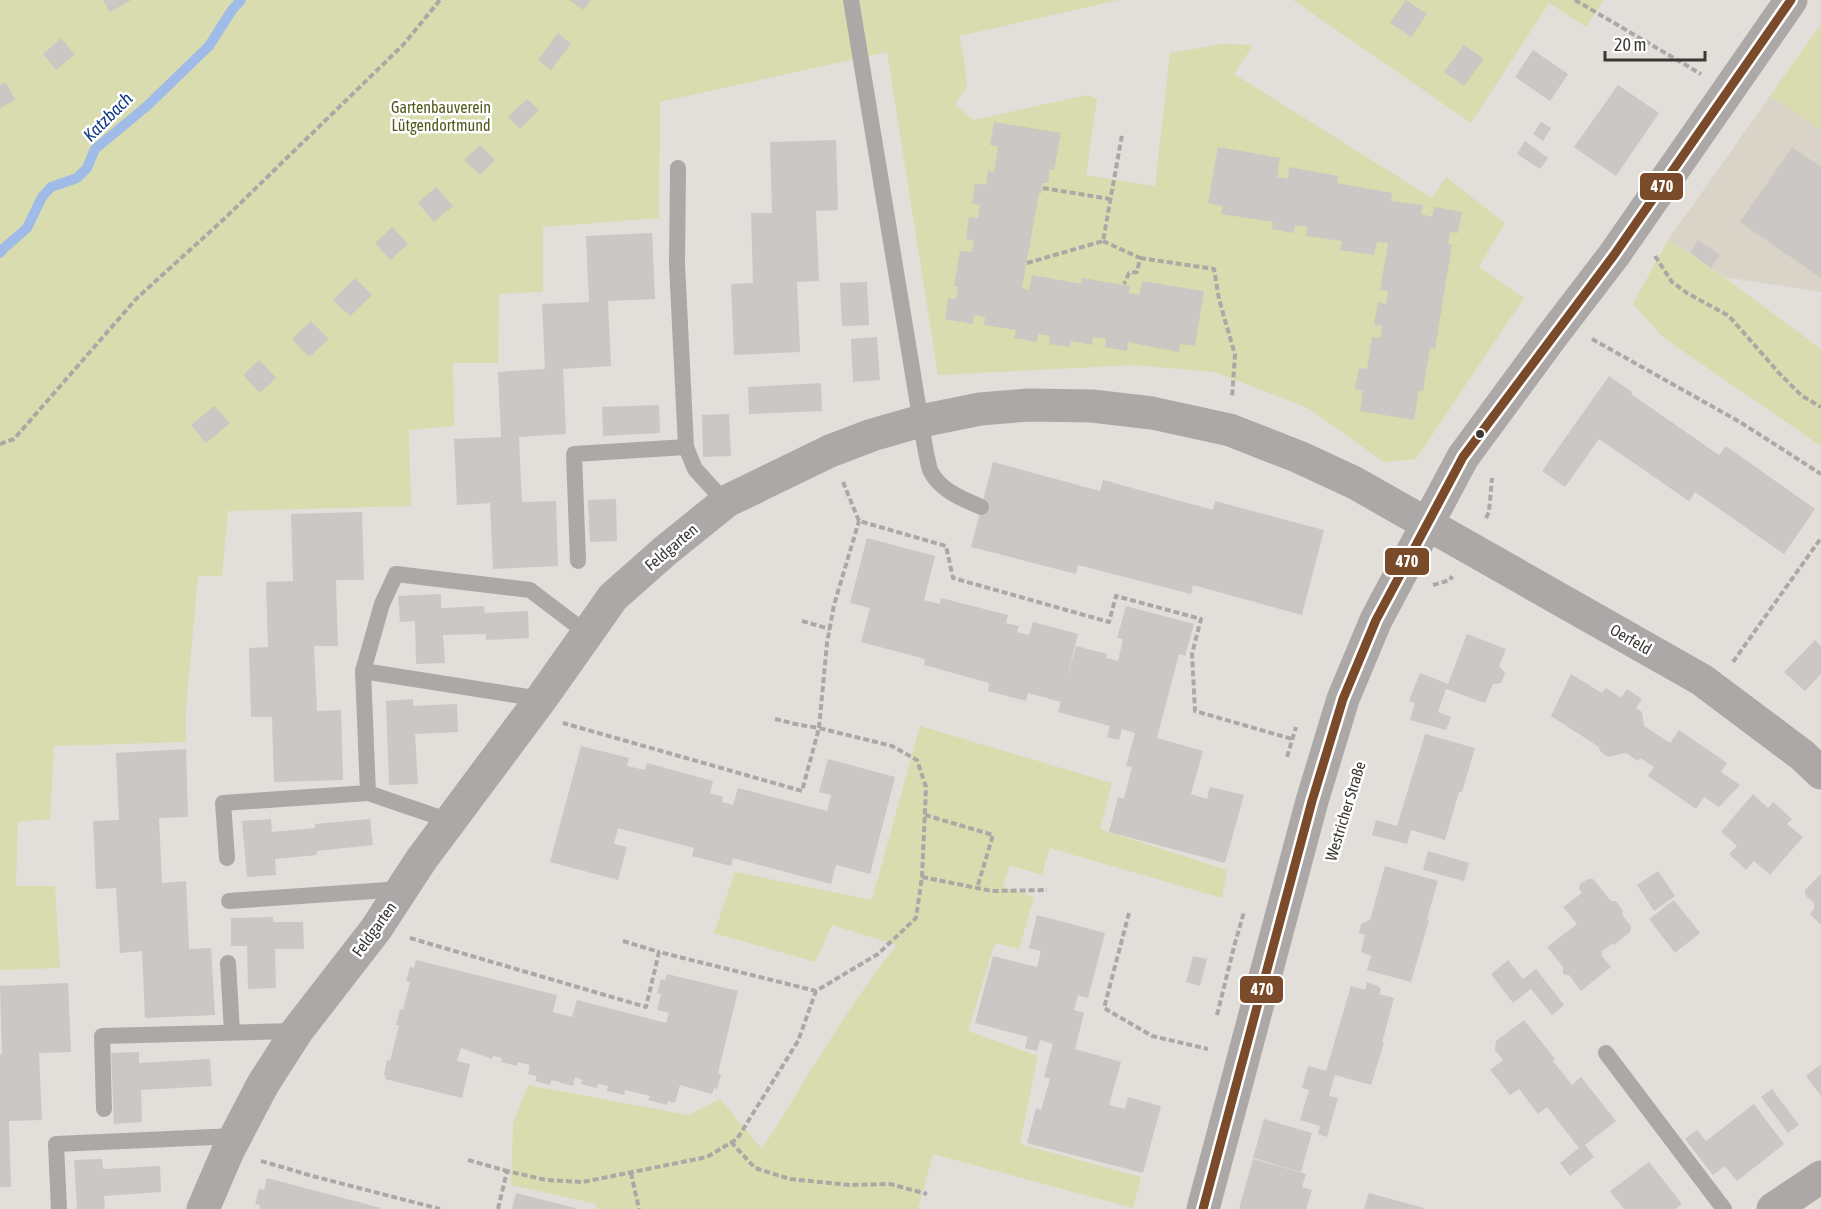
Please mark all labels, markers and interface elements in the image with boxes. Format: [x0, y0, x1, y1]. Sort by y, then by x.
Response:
scale bar [1605, 24, 1706, 62]
text: 20 m [1614, 34, 1646, 55]
water label: Katzbach [79, 88, 137, 146]
park label: Gartenbauverein Lütgendortmund [391, 98, 491, 135]
line badge: 470 [1639, 172, 1684, 201]
text: 470 [1650, 177, 1674, 195]
unlabelled marker [1474, 428, 1486, 440]
street label: Feldgarten [641, 520, 702, 575]
line badge: 470 [1384, 547, 1430, 576]
text: 470 [1395, 552, 1419, 570]
street label: Oerfeld [1607, 620, 1655, 658]
street label: Westricher Straße [1321, 759, 1369, 863]
street label: Feldgarten [348, 898, 401, 960]
line badge: 470 [1239, 975, 1284, 1004]
text: 470 [1250, 980, 1274, 998]

